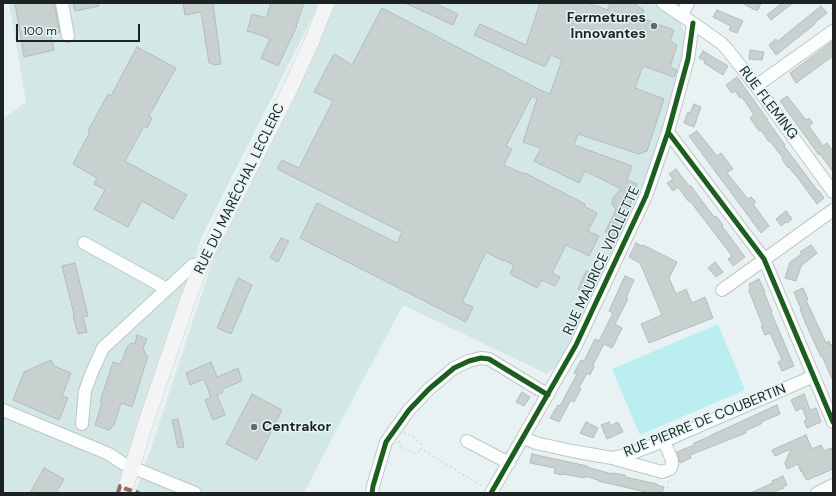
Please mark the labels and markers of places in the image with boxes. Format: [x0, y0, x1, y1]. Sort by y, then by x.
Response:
place label: Fermetures Innovantes [567, 10, 646, 42]
marker: Fermetures Innovantes [649, 21, 659, 31]
place label: Centrakor [262, 419, 331, 435]
marker: Centrakor [249, 422, 259, 432]

